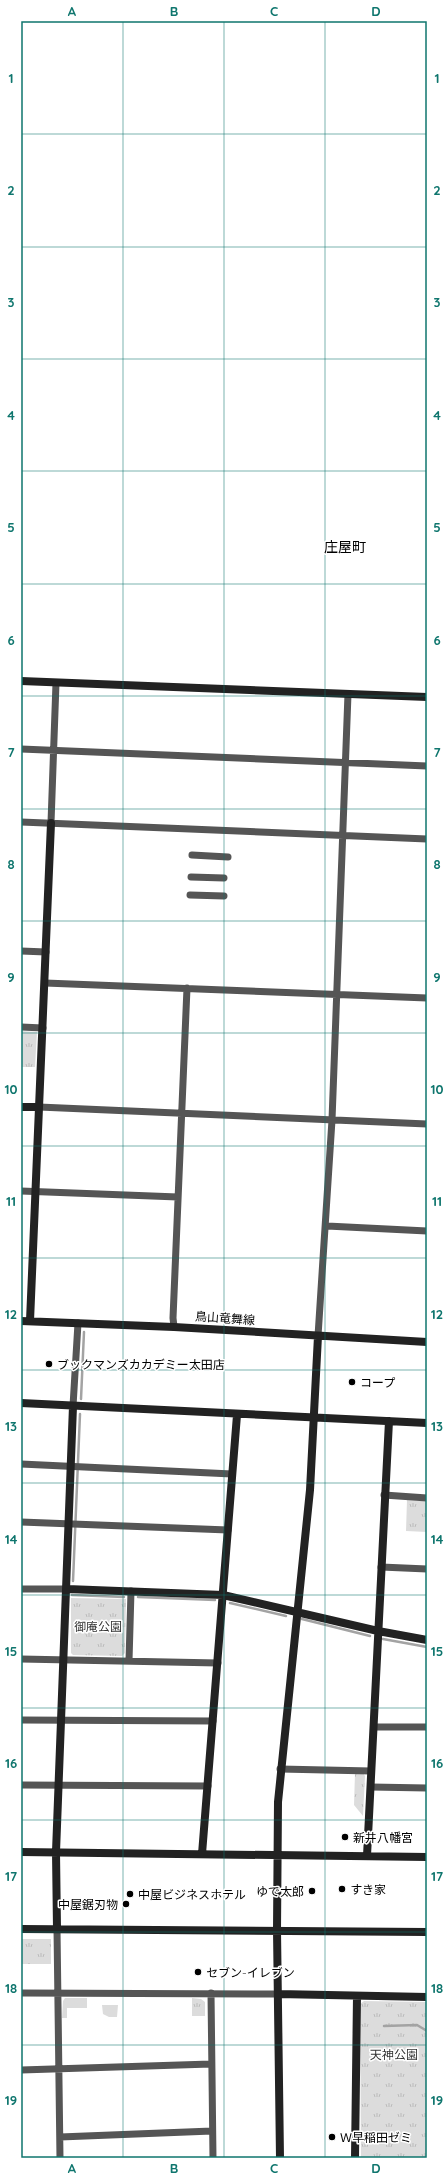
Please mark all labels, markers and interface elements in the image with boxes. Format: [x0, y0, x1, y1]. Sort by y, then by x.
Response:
text: A [68, 3, 77, 19]
text: B [170, 3, 178, 19]
text: C [270, 3, 278, 19]
text: D [371, 3, 381, 19]
text: 1 [8, 70, 14, 86]
text: 1 [434, 70, 440, 86]
text: 2 [7, 182, 15, 198]
text: 2 [433, 182, 441, 198]
text: 3 [8, 294, 15, 310]
text: 3 [434, 294, 441, 310]
text: 4 [7, 407, 15, 423]
text: 4 [433, 407, 441, 423]
text: 5 [7, 519, 15, 535]
text: 5 [433, 519, 441, 535]
district label: 庄屋町 [324, 538, 366, 556]
text: 6 [7, 632, 15, 648]
text: 6 [433, 632, 441, 648]
text: 7 [7, 744, 15, 760]
text: 7 [433, 744, 441, 760]
text: 8 [7, 856, 15, 872]
text: 8 [433, 856, 441, 872]
text: 9 [7, 969, 15, 985]
text: 9 [433, 969, 441, 985]
text: 10 [4, 1081, 18, 1097]
text: 10 [430, 1081, 444, 1097]
text: 11 [6, 1193, 16, 1209]
text: 11 [432, 1193, 442, 1209]
text: 12 [5, 1306, 17, 1322]
text: 12 [431, 1306, 443, 1322]
street label: 鳥山竜舞線 [195, 1308, 255, 1328]
place label: ブックマンズカカデミー太田店 [57, 1357, 225, 1372]
marker: ブックマンズカカデミー太田店 [44, 1359, 54, 1369]
place label: コープ [360, 1375, 395, 1390]
marker: コープ [347, 1377, 357, 1387]
text: 13 [5, 1418, 17, 1434]
text: 13 [431, 1418, 443, 1434]
text: 14 [5, 1531, 18, 1547]
text: 14 [431, 1531, 444, 1547]
park label: 御庵公園 [74, 1619, 122, 1634]
text: 15 [5, 1643, 17, 1659]
text: 15 [431, 1643, 443, 1659]
text: 16 [5, 1755, 17, 1771]
text: 16 [431, 1755, 443, 1771]
place label: 新井八幡宮 [353, 1830, 413, 1845]
marker: 新井八幡宮 [340, 1832, 350, 1842]
text: 17 [5, 1868, 17, 1884]
text: 17 [431, 1868, 443, 1884]
place label: すき家 [350, 1882, 386, 1897]
place label: ゆで太郎 [256, 1884, 304, 1899]
marker: すき家 [337, 1884, 347, 1894]
marker: ゆで太郎 [307, 1886, 317, 1896]
place label: 中屋ビジネスホテル [138, 1887, 246, 1902]
marker: 中屋ビジネスホテル [125, 1889, 135, 1899]
place label: 中屋鋸刃物 [58, 1897, 118, 1912]
marker: 中屋鋸刃物 [121, 1899, 131, 1909]
place label: セブン-イレブン [206, 1965, 295, 1980]
marker: セブン-イレブン [193, 1967, 203, 1977]
text: 18 [5, 1980, 17, 1996]
text: 18 [431, 1980, 443, 1996]
park label: 天神公園 [370, 2047, 418, 2062]
text: 19 [5, 2092, 17, 2108]
text: 19 [431, 2092, 443, 2108]
place label: Ｗ早稲田ゼミ [340, 2130, 412, 2145]
marker: Ｗ早稲田ゼミ [327, 2132, 337, 2142]
text: A [68, 2160, 77, 2176]
text: B [170, 2160, 178, 2176]
text: C [270, 2160, 278, 2176]
text: D [371, 2160, 381, 2176]

